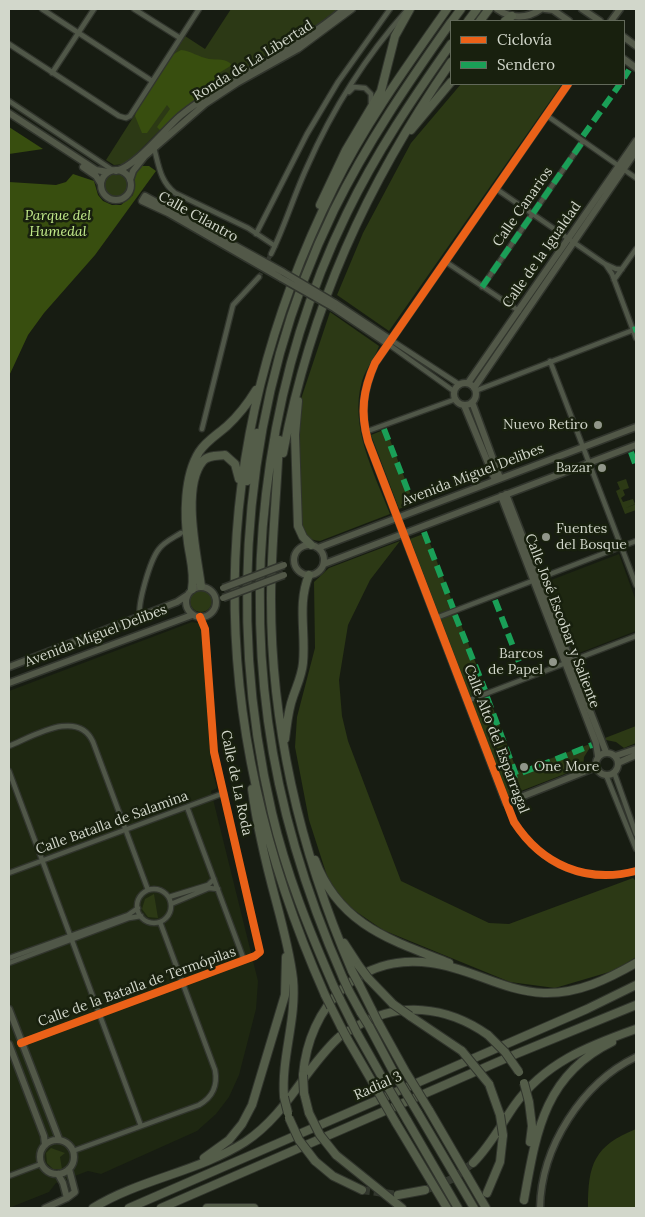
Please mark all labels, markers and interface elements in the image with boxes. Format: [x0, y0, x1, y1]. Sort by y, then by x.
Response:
street label: Ronda de La Libertad [190, 17, 316, 105]
legend [450, 20, 625, 85]
text: Ciclovía [497, 30, 552, 49]
text: Sendero [497, 55, 555, 74]
street label: Calle Canarios [489, 164, 557, 250]
street label: Calle Cilantro [155, 188, 241, 246]
street label: Calle de la Igualdad [499, 199, 585, 311]
park label: Parque del Humedal [25, 208, 91, 240]
place label: Nuevo Retiro [503, 417, 588, 433]
marker: Nuevo Retiro [592, 419, 604, 431]
street label: Avenida Miguel Delibes [400, 440, 546, 510]
place label: Bazar [556, 460, 592, 476]
marker: Bazar [596, 462, 608, 474]
place label: Fuentes del Bosque [556, 521, 627, 554]
street label: Calle José Escobar y Saliente [521, 531, 603, 711]
marker: Fuentes del Bosque [540, 531, 552, 543]
street label: Avenida Miguel Delibes [23, 601, 169, 671]
place label: Barcos de Papel [488, 646, 543, 679]
marker: Barcos de Papel [547, 656, 559, 668]
street label: Calle Alto del Esparragal [460, 662, 532, 816]
street label: Calle de La Roda [217, 729, 255, 837]
place label: One More [534, 759, 599, 775]
marker: One More [518, 761, 530, 773]
street label: Calle Batalla de Salamina [34, 788, 190, 858]
street label: Calle de la Batalla de Termópilas [36, 943, 238, 1031]
street label: Radial 3 [351, 1068, 405, 1104]

